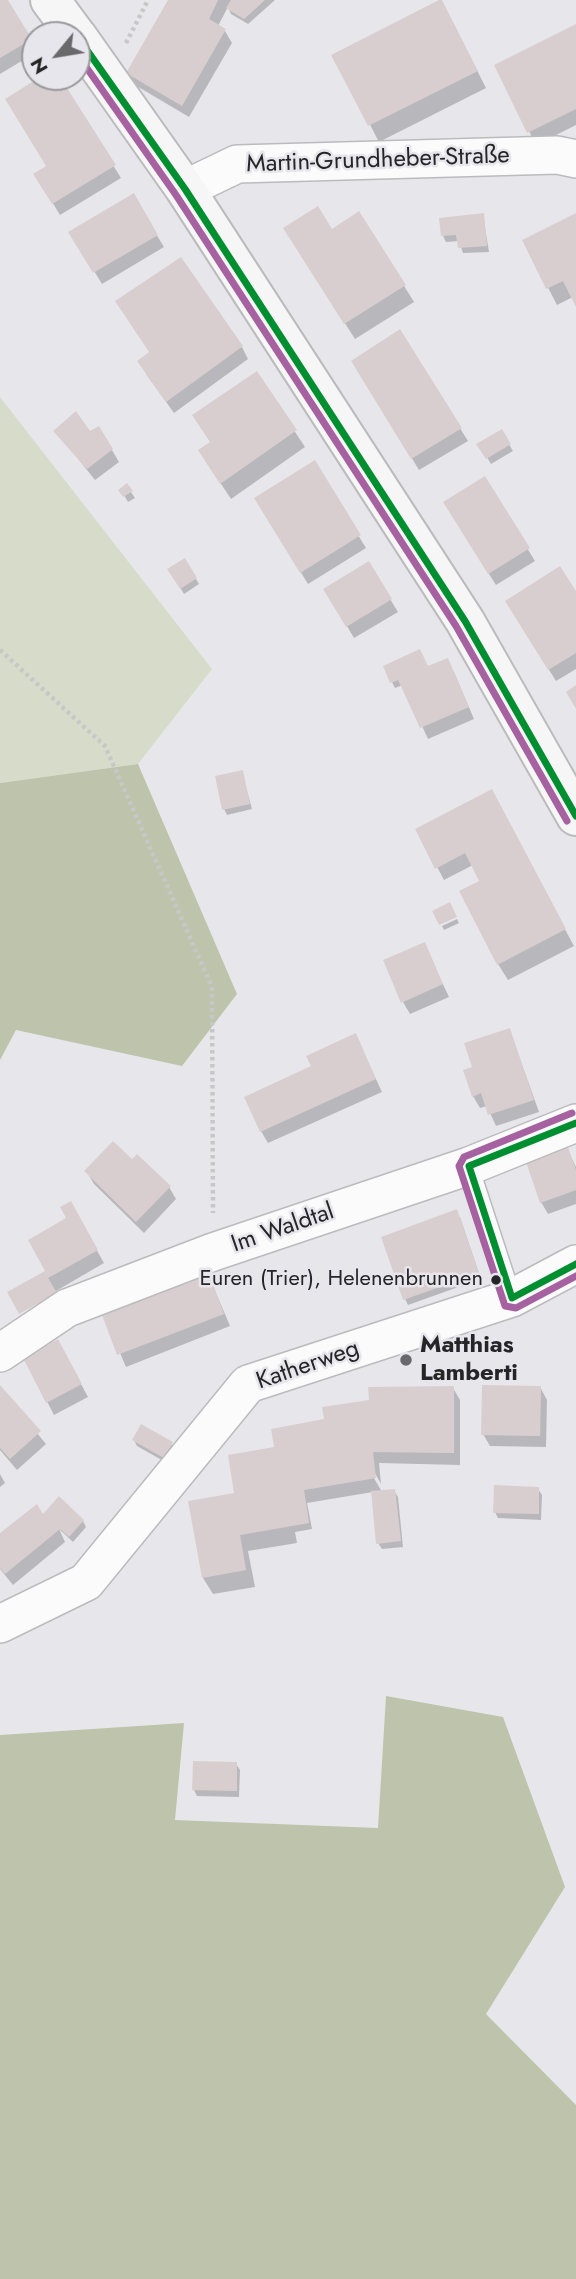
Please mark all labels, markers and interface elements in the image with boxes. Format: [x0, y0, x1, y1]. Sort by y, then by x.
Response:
north arrow [21, 21, 91, 91]
text: N [24, 52, 55, 79]
street label: Martin-Grundheber-Straße [246, 142, 510, 180]
street label: Im Waldtal [228, 1198, 338, 1260]
place label: Euren (Trier), Helenenbrunnen [200, 1267, 483, 1293]
marker: Euren (Trier), Helenenbrunnen [489, 1273, 503, 1287]
place label: Matthias Lamberti [420, 1332, 518, 1388]
street label: Katherweg [253, 1335, 363, 1397]
marker: Matthias Lamberti [398, 1352, 414, 1368]

